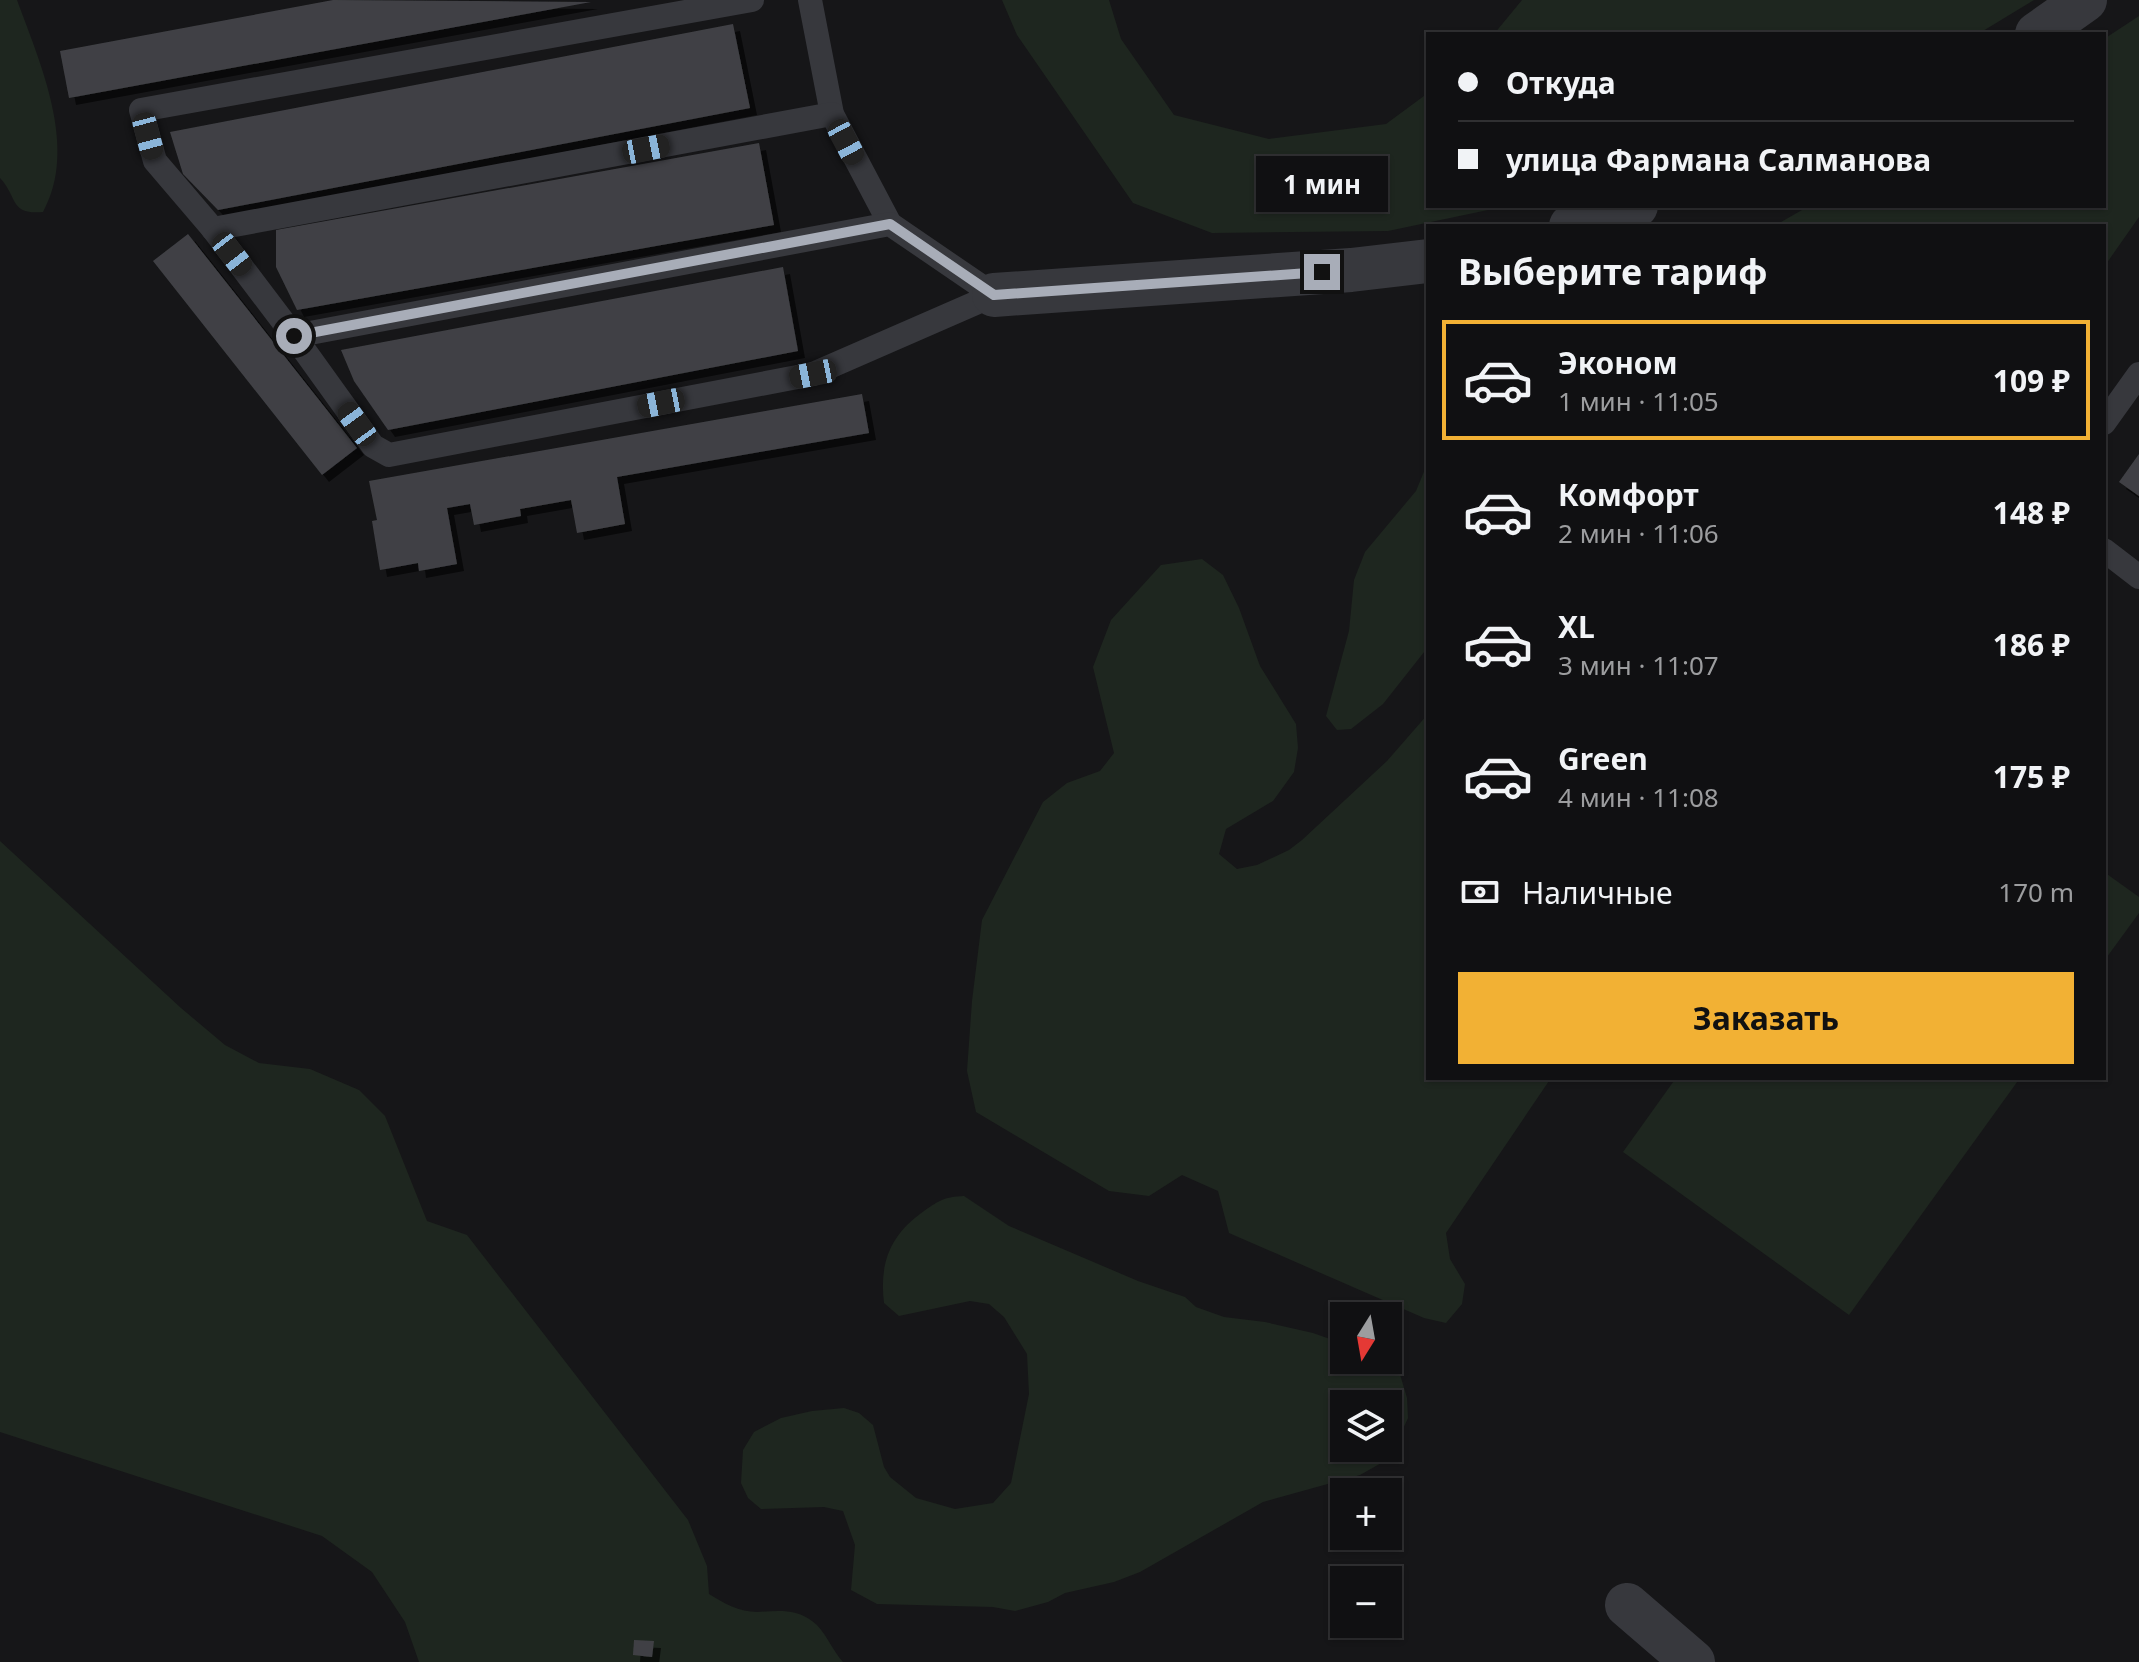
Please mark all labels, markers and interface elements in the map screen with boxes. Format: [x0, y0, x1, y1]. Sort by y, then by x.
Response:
text: Откуда [1506, 62, 1616, 103]
car [130, 110, 166, 162]
car [824, 115, 868, 169]
car [620, 133, 672, 165]
text: улица Фармана Салманова [1506, 139, 1931, 180]
callout: 1 мин [1256, 156, 1388, 212]
text: 1 мин [1283, 166, 1361, 202]
car [208, 228, 256, 280]
text: Выберите тариф [1458, 247, 1767, 296]
route end [1304, 254, 1340, 290]
route start [276, 318, 312, 354]
text: Эконом [1558, 342, 1678, 383]
icon: car [1462, 344, 1534, 416]
car [787, 358, 839, 390]
text: 109 ₽ [1993, 360, 2070, 401]
text: 1 мин · 11:05 [1558, 383, 1719, 419]
car [635, 387, 687, 419]
car [333, 398, 381, 450]
text: Комфорт [1558, 474, 1699, 515]
icon: car [1462, 476, 1534, 548]
text: 148 ₽ [1993, 492, 2070, 533]
text: 2 мин · 11:06 [1558, 515, 1719, 551]
text: XL [1558, 606, 1595, 647]
icon: car [1462, 608, 1534, 680]
text: 186 ₽ [1993, 624, 2070, 665]
text: 3 мин · 11:07 [1558, 647, 1719, 683]
text: Green [1558, 738, 1648, 779]
icon: car [1462, 740, 1534, 812]
text: 175 ₽ [1993, 756, 2070, 797]
text: 4 мин · 11:08 [1558, 779, 1719, 815]
icon: cash [1458, 870, 1502, 914]
text: Наличные [1522, 872, 1673, 913]
text: 170 m [1998, 874, 2074, 910]
button: Заказать [1458, 972, 2074, 1064]
north arrow [1330, 1302, 1402, 1374]
map controls [1330, 1302, 1402, 1638]
button: layers [1330, 1390, 1402, 1462]
button: + [1330, 1478, 1402, 1550]
button: − [1330, 1566, 1402, 1638]

